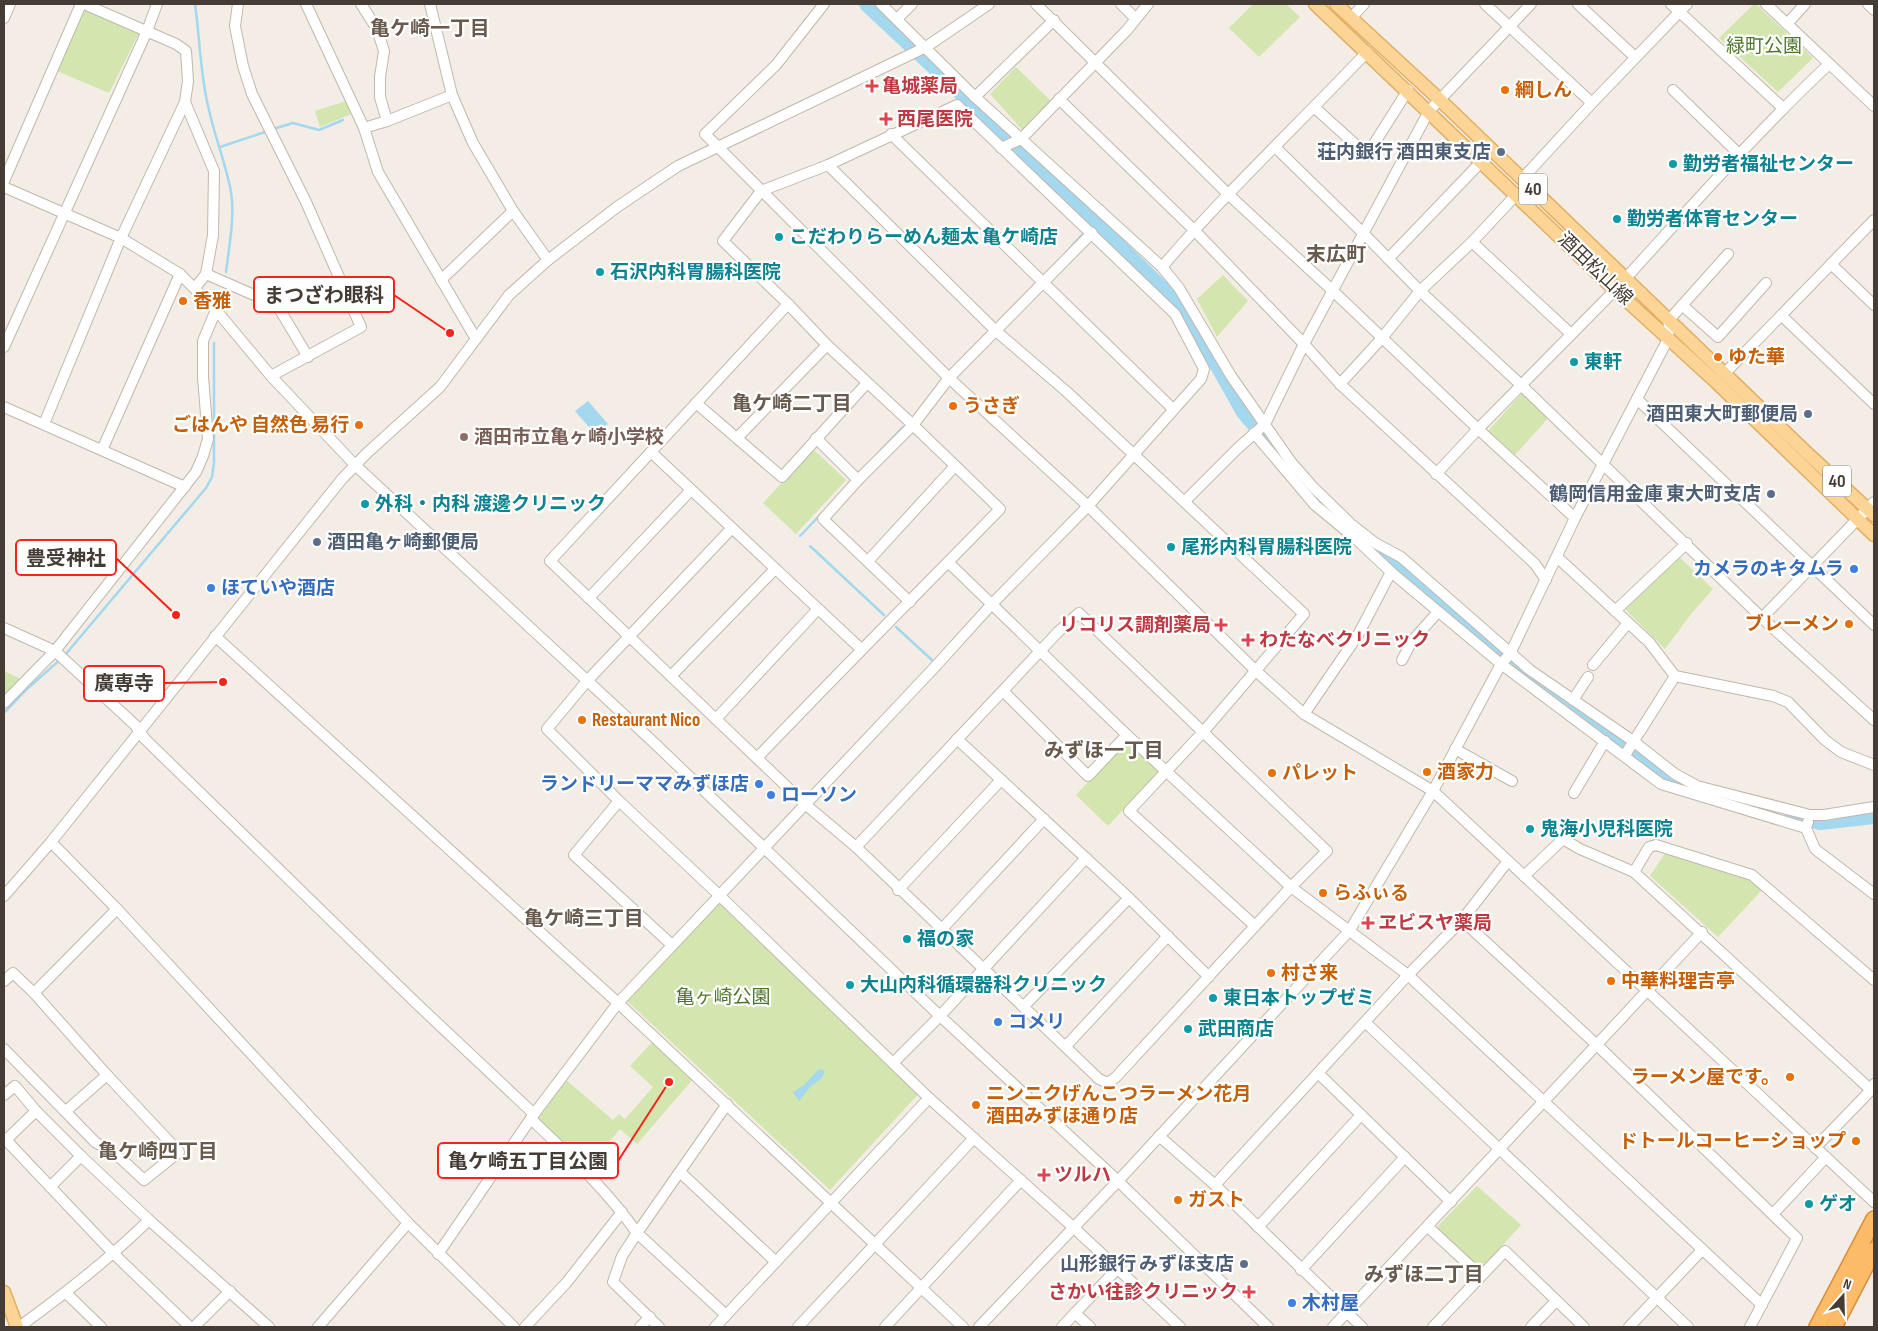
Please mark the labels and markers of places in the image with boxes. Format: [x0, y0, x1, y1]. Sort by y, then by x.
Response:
place label: 亀城薬局 [882, 75, 958, 98]
place label: 綱しん [1515, 79, 1572, 102]
marker: 亀城薬局 [866, 80, 878, 92]
marker: 綱しん [1499, 84, 1511, 96]
place label: 西尾医院 [897, 108, 973, 131]
marker: 西尾医院 [879, 112, 893, 126]
place label: 荘内銀行 酒田東支店 [1317, 141, 1491, 164]
marker: 荘内銀行 酒田東支店 [1495, 146, 1507, 158]
place label: 勤労者福祉センター [1683, 153, 1854, 176]
marker: 勤労者福祉センター [1667, 158, 1679, 170]
place label: 勤労者体育センター [1627, 208, 1798, 231]
marker: 勤労者体育センター [1611, 213, 1623, 225]
place label: こだわりらーめん麺太 亀ケ崎店 [789, 226, 1058, 249]
marker: こだわりらーめん麺太 亀ケ崎店 [773, 231, 785, 243]
place label: 石沢内科胃腸科医院 [610, 261, 781, 284]
marker: 石沢内科胃腸科医院 [594, 266, 606, 278]
callout: まつざわ眼科 [254, 277, 394, 312]
place label: 香雅 [193, 290, 231, 313]
marker: 香雅 [177, 295, 189, 307]
place label: ゆた華 [1728, 346, 1785, 369]
place label: 東軒 [1584, 351, 1622, 374]
marker: ゆた華 [1712, 351, 1724, 363]
marker: 東軒 [1568, 356, 1580, 368]
place label: うさぎ [963, 395, 1020, 418]
marker: うさぎ [947, 400, 959, 412]
place label: 酒田東大町郵便局 [1646, 403, 1798, 426]
marker: 酒田東大町郵便局 [1802, 408, 1814, 420]
place label: ごはんや 自然色 易行 [172, 414, 349, 437]
marker: ごはんや 自然色 易行 [353, 419, 365, 431]
place label: 酒田市立亀ヶ崎小学校 [474, 426, 664, 449]
marker: 酒田市立亀ヶ崎小学校 [458, 431, 470, 443]
place label: 鶴岡信用金庫 東大町支店 [1549, 483, 1761, 506]
marker: 鶴岡信用金庫 東大町支店 [1765, 488, 1777, 500]
place label: 外科・内科 渡邊クリニック [375, 493, 606, 516]
marker: 外科・内科 渡邊クリニック [359, 498, 371, 510]
place label: 酒田亀ヶ崎郵便局 [327, 531, 479, 554]
marker: 酒田亀ヶ崎郵便局 [311, 536, 323, 548]
place label: 尾形内科胃腸科医院 [1181, 536, 1352, 559]
callout: 豊受神社 [16, 540, 116, 575]
marker: 尾形内科胃腸科医院 [1165, 541, 1177, 553]
place label: カメラのキタムラ [1693, 558, 1844, 581]
marker: カメラのキタムラ [1848, 563, 1860, 575]
place label: ほていや酒店 [221, 577, 335, 600]
marker: ほていや酒店 [205, 582, 217, 594]
place label: ブレーメン [1745, 613, 1839, 636]
place label: リコリス調剤薬局 [1059, 614, 1211, 637]
marker: ブレーメン [1843, 618, 1855, 630]
marker: リコリス調剤薬局 [1215, 619, 1227, 631]
place label: わたなべクリニック [1259, 629, 1430, 652]
marker: わたなべクリニック [1241, 633, 1255, 647]
callout: 廣専寺 [84, 666, 164, 701]
place label: Restaurant Nico [592, 709, 700, 732]
marker: Restaurant Nico [576, 714, 588, 726]
place label: 酒家力 [1437, 761, 1494, 784]
place label: パレット [1282, 762, 1358, 785]
marker: 酒家力 [1421, 766, 1433, 778]
marker: パレット [1266, 767, 1278, 779]
place label: ランドリーママみずほ店 [540, 773, 749, 796]
marker: ランドリーママみずほ店 [753, 778, 765, 790]
place label: ローソン [781, 784, 857, 807]
marker: ローソン [765, 789, 777, 801]
place label: 鬼海小児科医院 [1540, 818, 1673, 841]
marker: 鬼海小児科医院 [1524, 823, 1536, 835]
place label: らふぃる [1333, 882, 1409, 905]
marker: らふぃる [1317, 887, 1329, 899]
place label: ヱビスヤ薬局 [1378, 912, 1492, 935]
marker: ヱビスヤ薬局 [1362, 917, 1374, 929]
place label: 福の家 [917, 928, 974, 951]
marker: 福の家 [901, 933, 913, 945]
place label: 村さ来 [1281, 962, 1338, 985]
marker: 村さ来 [1265, 967, 1277, 979]
place label: 中華料理吉亭 [1621, 970, 1735, 993]
place label: 大山内科循環器科クリニック [860, 974, 1107, 997]
marker: 中華料理吉亭 [1605, 975, 1617, 987]
marker: 大山内科循環器科クリニック [844, 979, 856, 991]
place label: 東日本トップゼミ [1223, 987, 1375, 1010]
marker: 東日本トップゼミ [1207, 992, 1219, 1004]
place label: コメリ [1008, 1011, 1065, 1034]
marker: コメリ [992, 1016, 1004, 1028]
place label: 武田商店 [1198, 1018, 1274, 1041]
marker: 武田商店 [1182, 1023, 1194, 1035]
place label: ラーメン屋です。 [1631, 1066, 1780, 1089]
marker: ラーメン屋です。 [1784, 1071, 1796, 1083]
place label: ニンニクげんこつラーメン花月 酒田みずほ通り店 [986, 1083, 1251, 1128]
marker: ニンニクげんこつラーメン花月 酒田みずほ通り店 [970, 1099, 982, 1111]
place label: ドトールコーヒーショップ [1619, 1130, 1846, 1153]
marker: ドトールコーヒーショップ [1850, 1135, 1862, 1147]
callout: 亀ケ崎五丁目公園 [438, 1143, 618, 1178]
place label: ツルハ [1054, 1164, 1111, 1187]
marker: ツルハ [1038, 1169, 1050, 1181]
place label: ガスト [1188, 1189, 1245, 1212]
place label: ゲオ [1819, 1193, 1857, 1216]
marker: ガスト [1172, 1194, 1184, 1206]
marker: ゲオ [1803, 1198, 1815, 1210]
place label: 山形銀行 みずほ支店 [1060, 1253, 1234, 1276]
marker: 山形銀行 みずほ支店 [1238, 1258, 1250, 1270]
place label: さかい往診クリニック [1048, 1281, 1238, 1304]
marker: さかい往診クリニック [1242, 1285, 1256, 1299]
place label: 木村屋 [1302, 1292, 1359, 1315]
marker: 木村屋 [1286, 1297, 1298, 1309]

